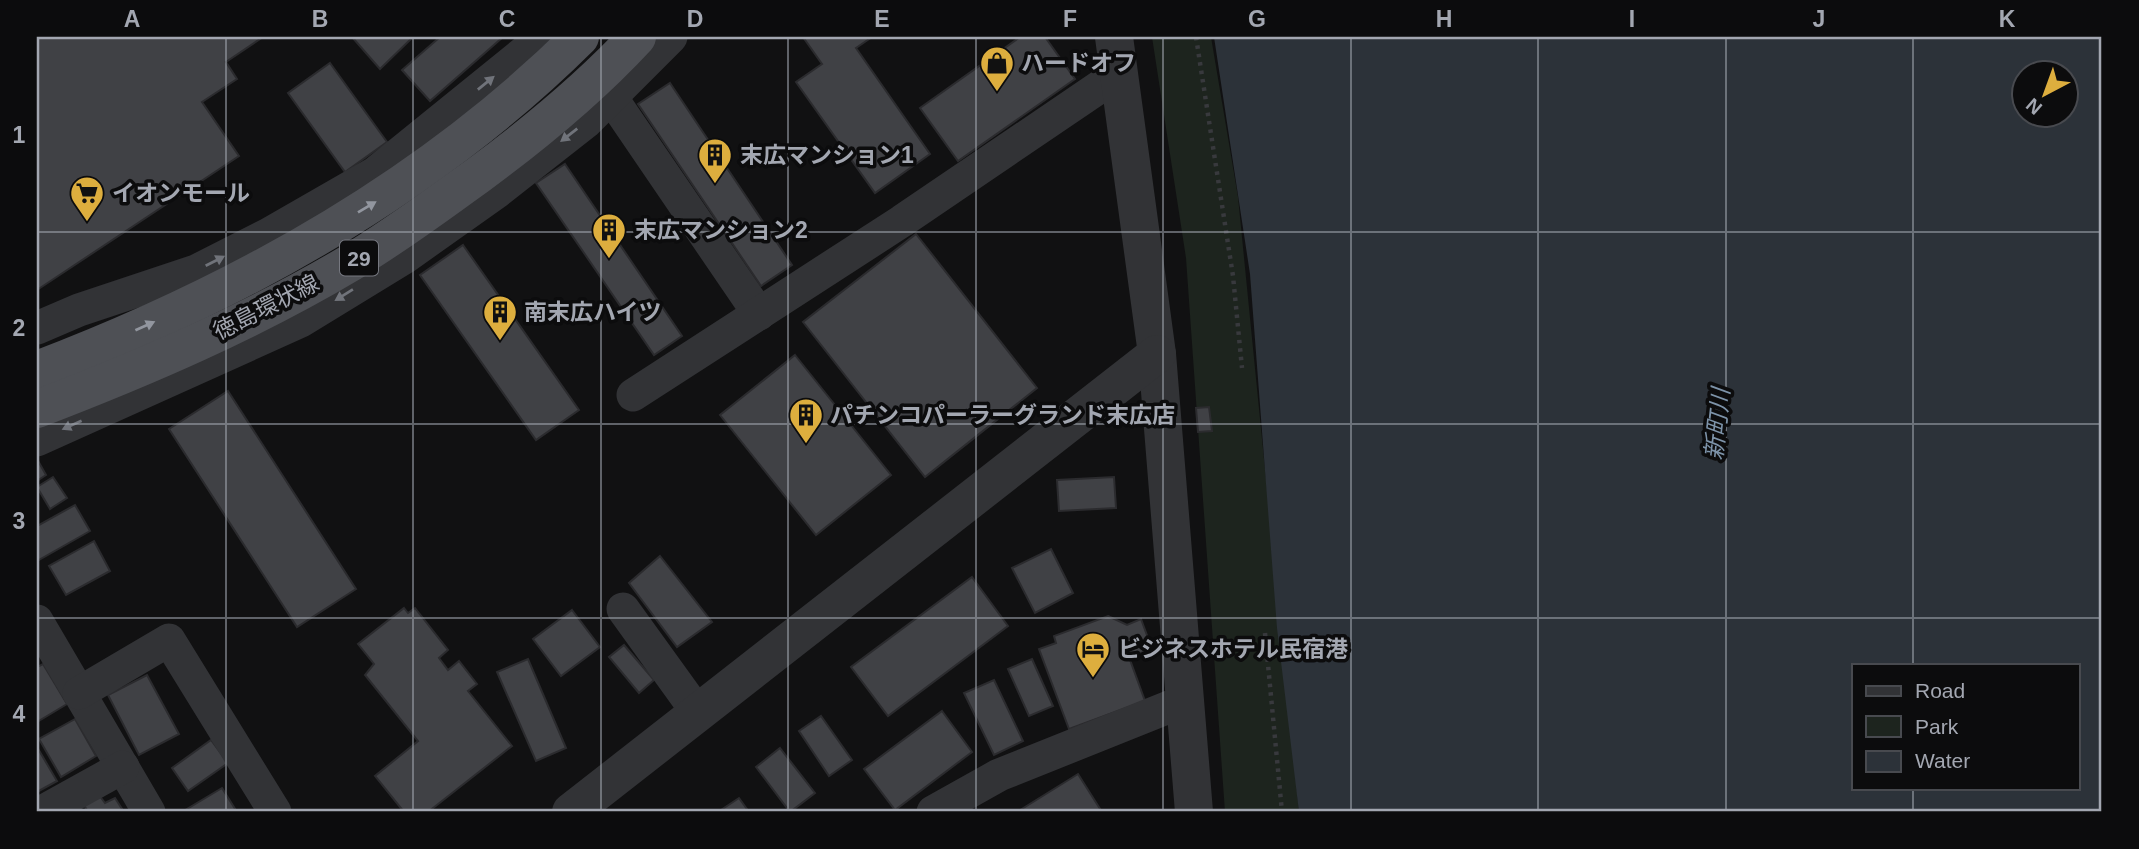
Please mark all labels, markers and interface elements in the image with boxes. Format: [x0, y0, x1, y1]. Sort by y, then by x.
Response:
text: A [124, 6, 140, 32]
text: B [312, 6, 328, 32]
text: C [499, 6, 515, 32]
text: D [687, 6, 703, 32]
text: E [874, 6, 890, 32]
text: F [1063, 6, 1077, 32]
text: G [1248, 6, 1266, 32]
text: H [1436, 6, 1452, 32]
text: I [1629, 6, 1635, 32]
text: J [1813, 6, 1825, 32]
text: K [1999, 6, 2016, 32]
shop icon: ハードオフ [978, 44, 1016, 93]
place label: ハードオフ [1021, 50, 1136, 76]
north arrow [2010, 60, 2080, 130]
one-way arrow [477, 76, 494, 91]
text: N [2022, 94, 2046, 119]
text: 1 [13, 122, 26, 148]
one-way arrow [560, 128, 578, 143]
building icon: 末広マンション1 [696, 136, 734, 185]
place label: 末広マンション1 [740, 142, 914, 168]
supermarket icon: イオンモール [68, 174, 106, 223]
place label: イオンモール [112, 180, 250, 206]
one-way arrow [358, 201, 377, 214]
building icon: 末広マンション2 [590, 211, 628, 260]
place label: 末広マンション2 [634, 217, 808, 243]
road number: 29 [340, 240, 378, 276]
one-way arrow [205, 256, 225, 267]
street label: 徳島環状線 [209, 269, 323, 345]
one-way arrow [334, 289, 353, 302]
building icon: 南末広ハイツ [481, 293, 519, 342]
place label: 南末広ハイツ [524, 299, 662, 325]
text: 2 [13, 315, 25, 341]
one-way arrow [135, 320, 155, 332]
water label: 新町川 [1700, 384, 1735, 461]
building icon: パチンコパーラーグランド末広店 [787, 396, 825, 445]
place label: パチンコパーラーグランド末広店 [830, 402, 1175, 428]
one-way arrow [62, 419, 83, 430]
text: 3 [13, 508, 25, 534]
hotel icon: ビジネスホテル民宿港 [1074, 630, 1112, 679]
place label: ビジネスホテル民宿港 [1118, 636, 1348, 662]
legend [1852, 664, 2080, 790]
text: Road [1915, 679, 1965, 702]
text: 4 [13, 701, 26, 727]
text: Park [1915, 715, 1959, 738]
text: Water [1915, 749, 1970, 772]

